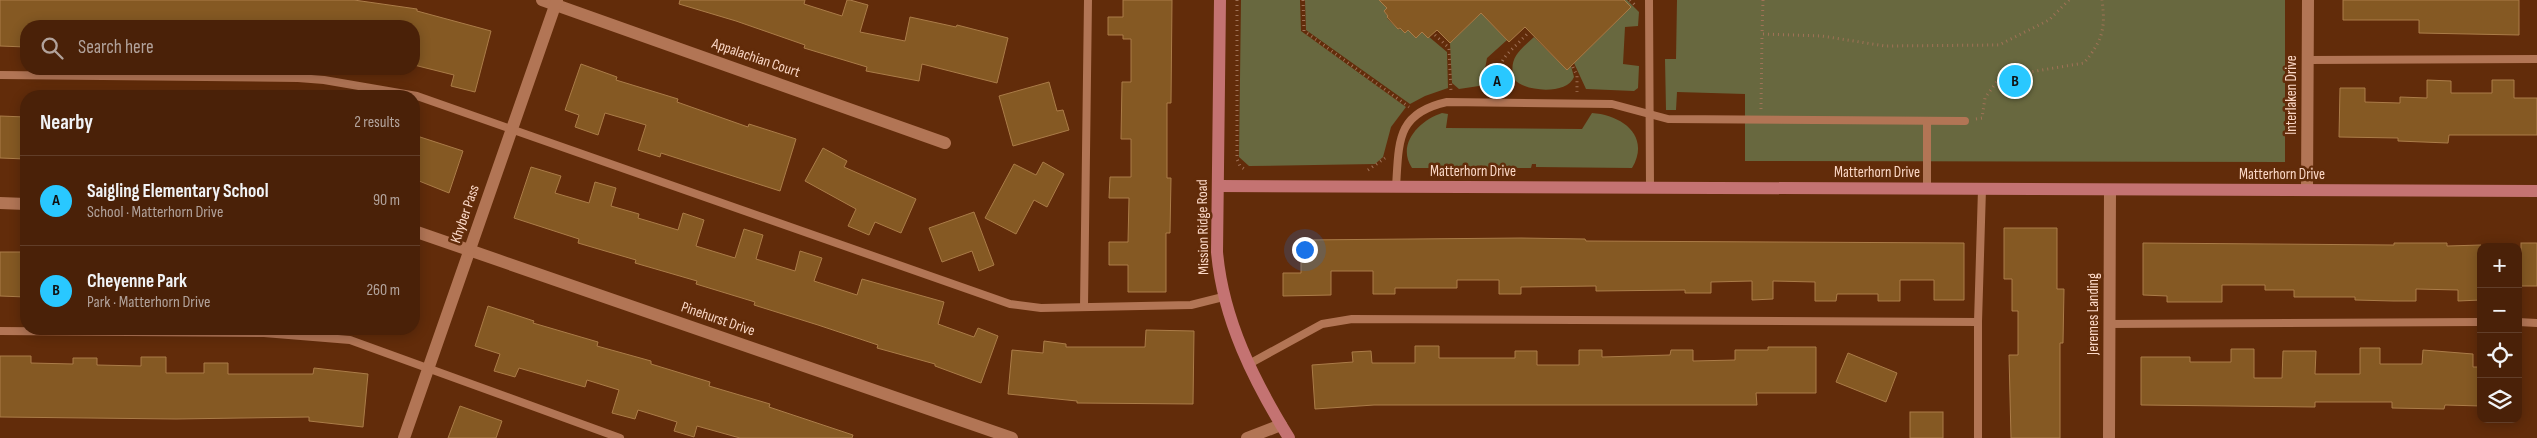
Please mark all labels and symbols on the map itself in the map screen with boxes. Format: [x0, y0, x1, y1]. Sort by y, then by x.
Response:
street label: Appalachian Court [708, 34, 803, 82]
street label: Interlaken Drive [2282, 55, 2301, 135]
pin: A [1481, 62, 1513, 100]
pin: B [1999, 62, 2031, 100]
street label: Matterhorn Drive [1430, 162, 1516, 181]
street label: Matterhorn Drive [1834, 163, 1920, 182]
street label: Matterhorn Drive [2239, 165, 2325, 184]
street label: Mission Ridge Road [1193, 179, 1213, 275]
street label: Khyber Pass [446, 182, 484, 246]
your location [1292, 237, 1318, 263]
street label: Jeremes Landing [2084, 273, 2103, 356]
street label: Pinehurst Drive [679, 298, 757, 340]

